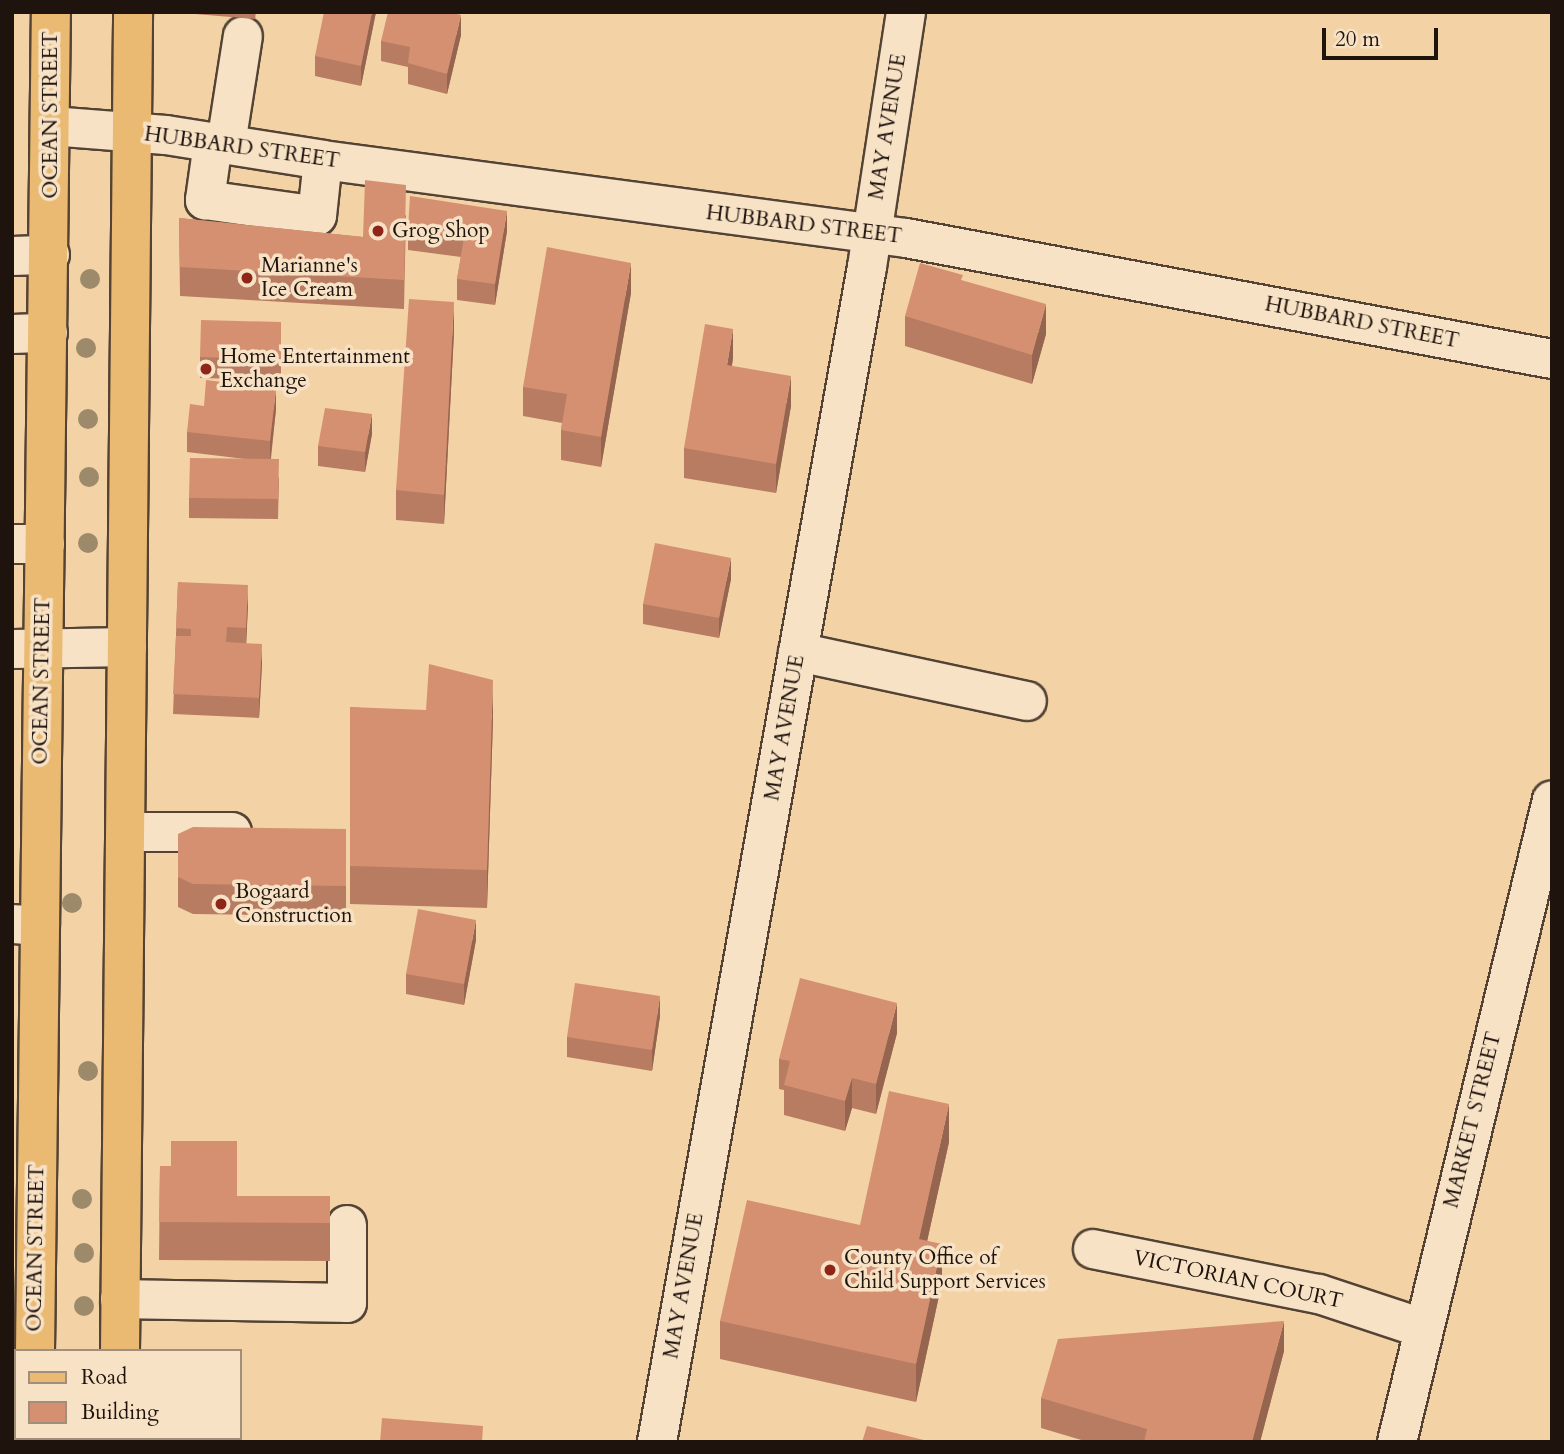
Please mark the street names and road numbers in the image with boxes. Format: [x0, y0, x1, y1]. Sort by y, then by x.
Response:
street label: OCEAN STREET [38, 31, 64, 199]
street label: MAY AVENUE [864, 52, 912, 202]
street label: HUBBARD STREET [143, 122, 341, 174]
street label: HUBBARD STREET [705, 200, 903, 250]
street label: HUBBARD STREET [1263, 292, 1461, 354]
street label: OCEAN STREET [28, 597, 56, 765]
street label: MAY AVENUE [760, 653, 810, 803]
street label: MARKET STREET [1439, 1029, 1507, 1211]
street label: OCEAN STREET [22, 1164, 50, 1332]
street label: MAY AVENUE [659, 1211, 709, 1361]
street label: VICTORIAN COURT [1131, 1245, 1345, 1315]

